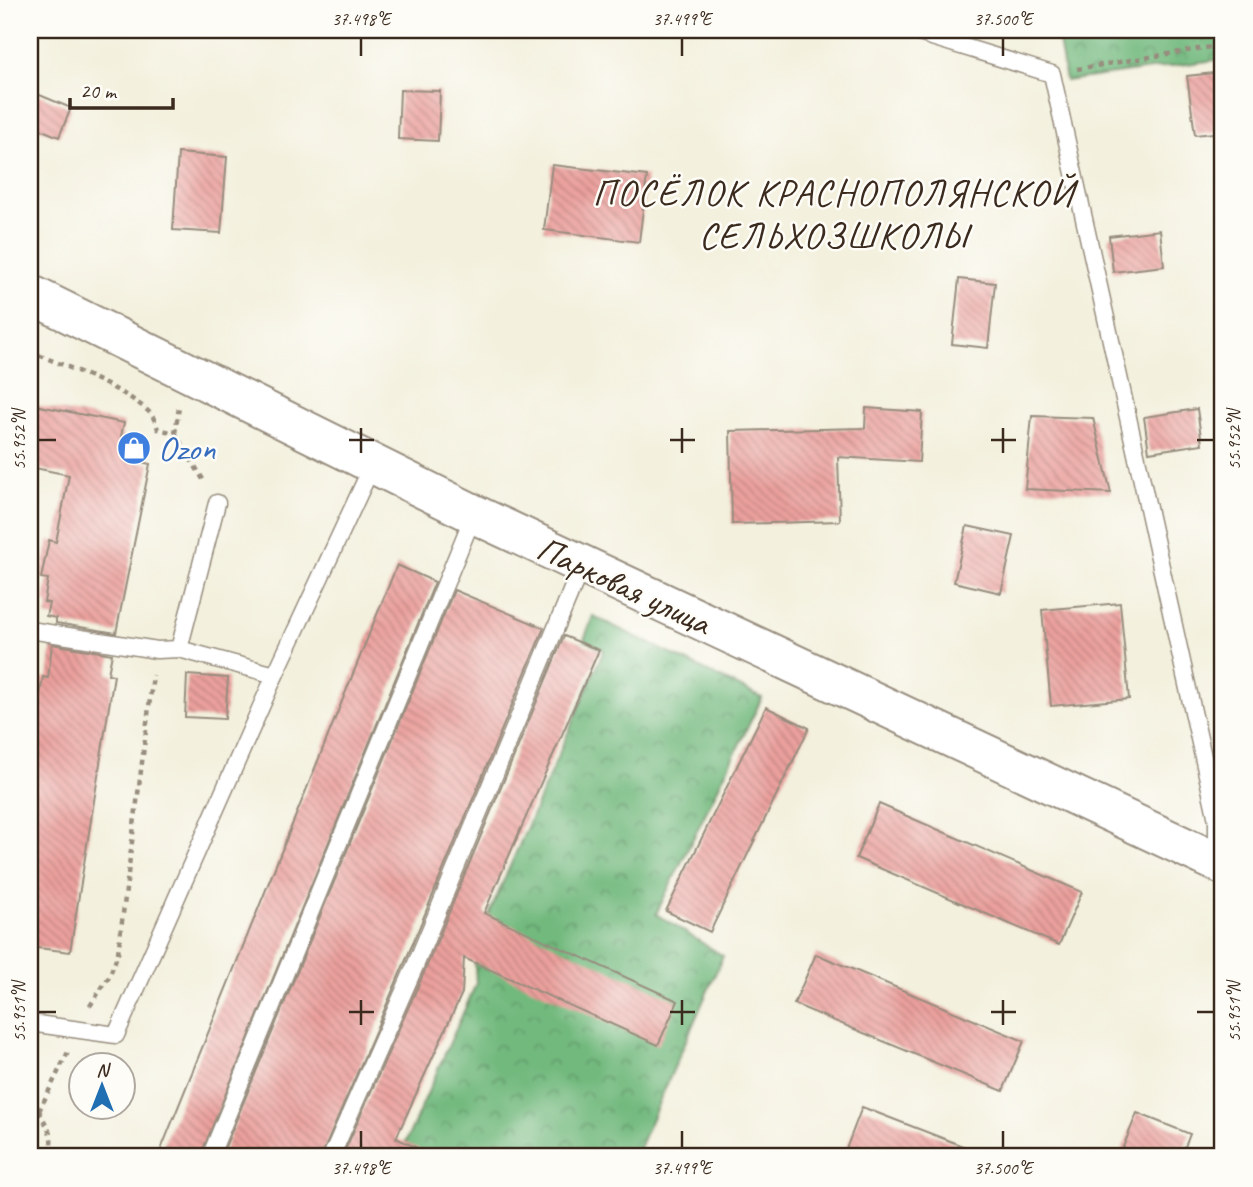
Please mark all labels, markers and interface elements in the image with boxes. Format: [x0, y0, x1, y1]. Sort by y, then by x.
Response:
text: 37.498°E [332, 8, 393, 30]
text: 37.499°E [653, 8, 714, 30]
text: 37.500°E [974, 8, 1035, 30]
scale bar [70, 66, 173, 110]
text: 20 m [80, 78, 118, 104]
district label: ПОСЁЛОК КРАСНОПОЛЯНСКОЙ СЕЛЬХОЗШКОЛЫ [593, 169, 1079, 259]
text: 55.952°N [8, 407, 30, 470]
text: 55.952°N [1223, 407, 1245, 470]
place label: Ozon [158, 426, 216, 471]
shop icon: Ozon [115, 429, 153, 467]
street label: Парковая улица [530, 526, 720, 646]
text: 55.951°N [8, 979, 30, 1042]
text: 55.951°N [1223, 979, 1245, 1042]
north arrow [66, 1050, 136, 1120]
text: N [96, 1058, 111, 1082]
text: 37.498°E [332, 1157, 393, 1179]
text: 37.499°E [653, 1157, 714, 1179]
text: 37.500°E [974, 1157, 1035, 1179]

